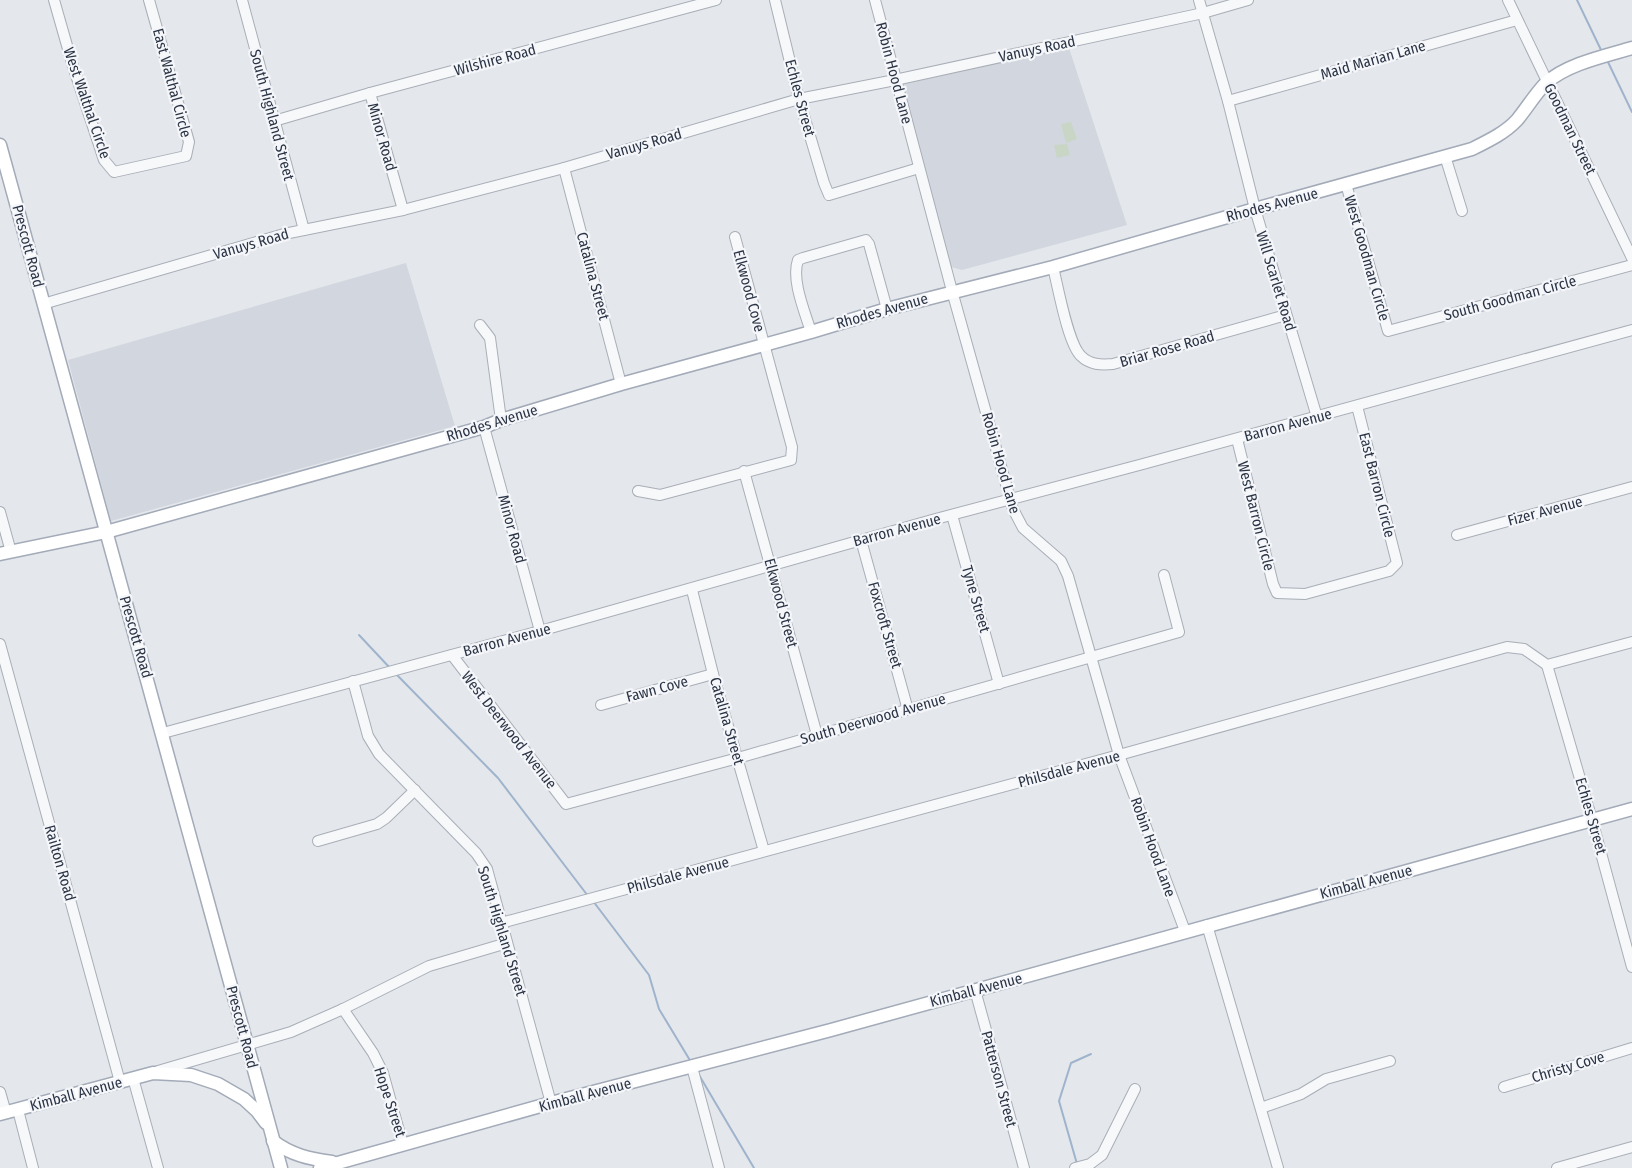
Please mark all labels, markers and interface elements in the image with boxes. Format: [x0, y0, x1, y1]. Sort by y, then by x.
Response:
street label: Robin Hood Lane [872, 20, 916, 126]
street label: East Walthal Circle [149, 26, 195, 140]
street label: Vanuys Road [997, 32, 1077, 66]
street label: Maid Marian Lane [1318, 36, 1428, 84]
street label: Wilshire Road [452, 40, 538, 80]
street label: West Walthal Circle [59, 45, 115, 161]
street label: South Highland Street [246, 48, 298, 183]
street label: Echles Street [781, 57, 819, 139]
street label: Goodman Street [1540, 80, 1600, 178]
street label: Minor Road [364, 101, 400, 173]
street label: Vanuys Road [604, 125, 684, 163]
street label: Rhodes Avenue [1224, 184, 1320, 226]
street label: West Goodman Circle [1340, 193, 1394, 323]
street label: Prescott Road [8, 203, 48, 289]
street label: Vanuys Road [211, 225, 291, 263]
street label: Will Scarlet Road [1252, 229, 1300, 333]
street label: Catalina Street [573, 230, 613, 322]
street label: Elkwood Cove [729, 248, 769, 334]
street label: South Goodman Circle [1442, 272, 1578, 324]
street label: Rhodes Avenue [834, 289, 930, 333]
street label: Briar Rose Road [1118, 327, 1216, 371]
street label: Rhodes Avenue [444, 401, 540, 445]
street label: Barron Avenue [1242, 405, 1334, 445]
street label: Robin Hood Lane [978, 410, 1024, 516]
street label: East Barron Circle [1355, 431, 1399, 539]
street label: West Barron Circle [1234, 459, 1278, 573]
street label: Fizer Avenue [1506, 492, 1584, 530]
street label: Minor Road [494, 493, 530, 565]
street label: Barron Avenue [851, 510, 943, 550]
street label: Elkwood Street [760, 556, 802, 650]
street label: Tyne Street [958, 563, 994, 635]
street label: Foxcroft Street [864, 580, 906, 670]
street label: Prescott Road [116, 594, 156, 680]
street label: Barron Avenue [461, 620, 553, 660]
street label: West Deerwood Avenue [457, 668, 561, 792]
street label: Fawn Cove [624, 672, 690, 706]
street label: Catalina Street [706, 675, 748, 767]
street label: South Deerwood Avenue [798, 690, 948, 748]
street label: Philsdale Avenue [1016, 747, 1122, 791]
street label: Echles Street [1571, 775, 1611, 857]
street label: Robin Hood Lane [1127, 795, 1179, 899]
street label: Railton Road [41, 823, 79, 903]
street label: Philsdale Avenue [625, 853, 731, 897]
street label: Kimball Avenue [1318, 861, 1414, 903]
street label: South Highland Street [474, 864, 530, 998]
street label: Kimball Avenue [928, 969, 1024, 1011]
street label: Prescott Road [222, 984, 262, 1070]
street label: Patterson Street [977, 1029, 1021, 1129]
street label: Christy Cove [1529, 1047, 1607, 1087]
street label: Hope Street [370, 1065, 410, 1139]
street label: Kimball Avenue [28, 1073, 124, 1115]
street label: Kimball Avenue [537, 1074, 633, 1116]

